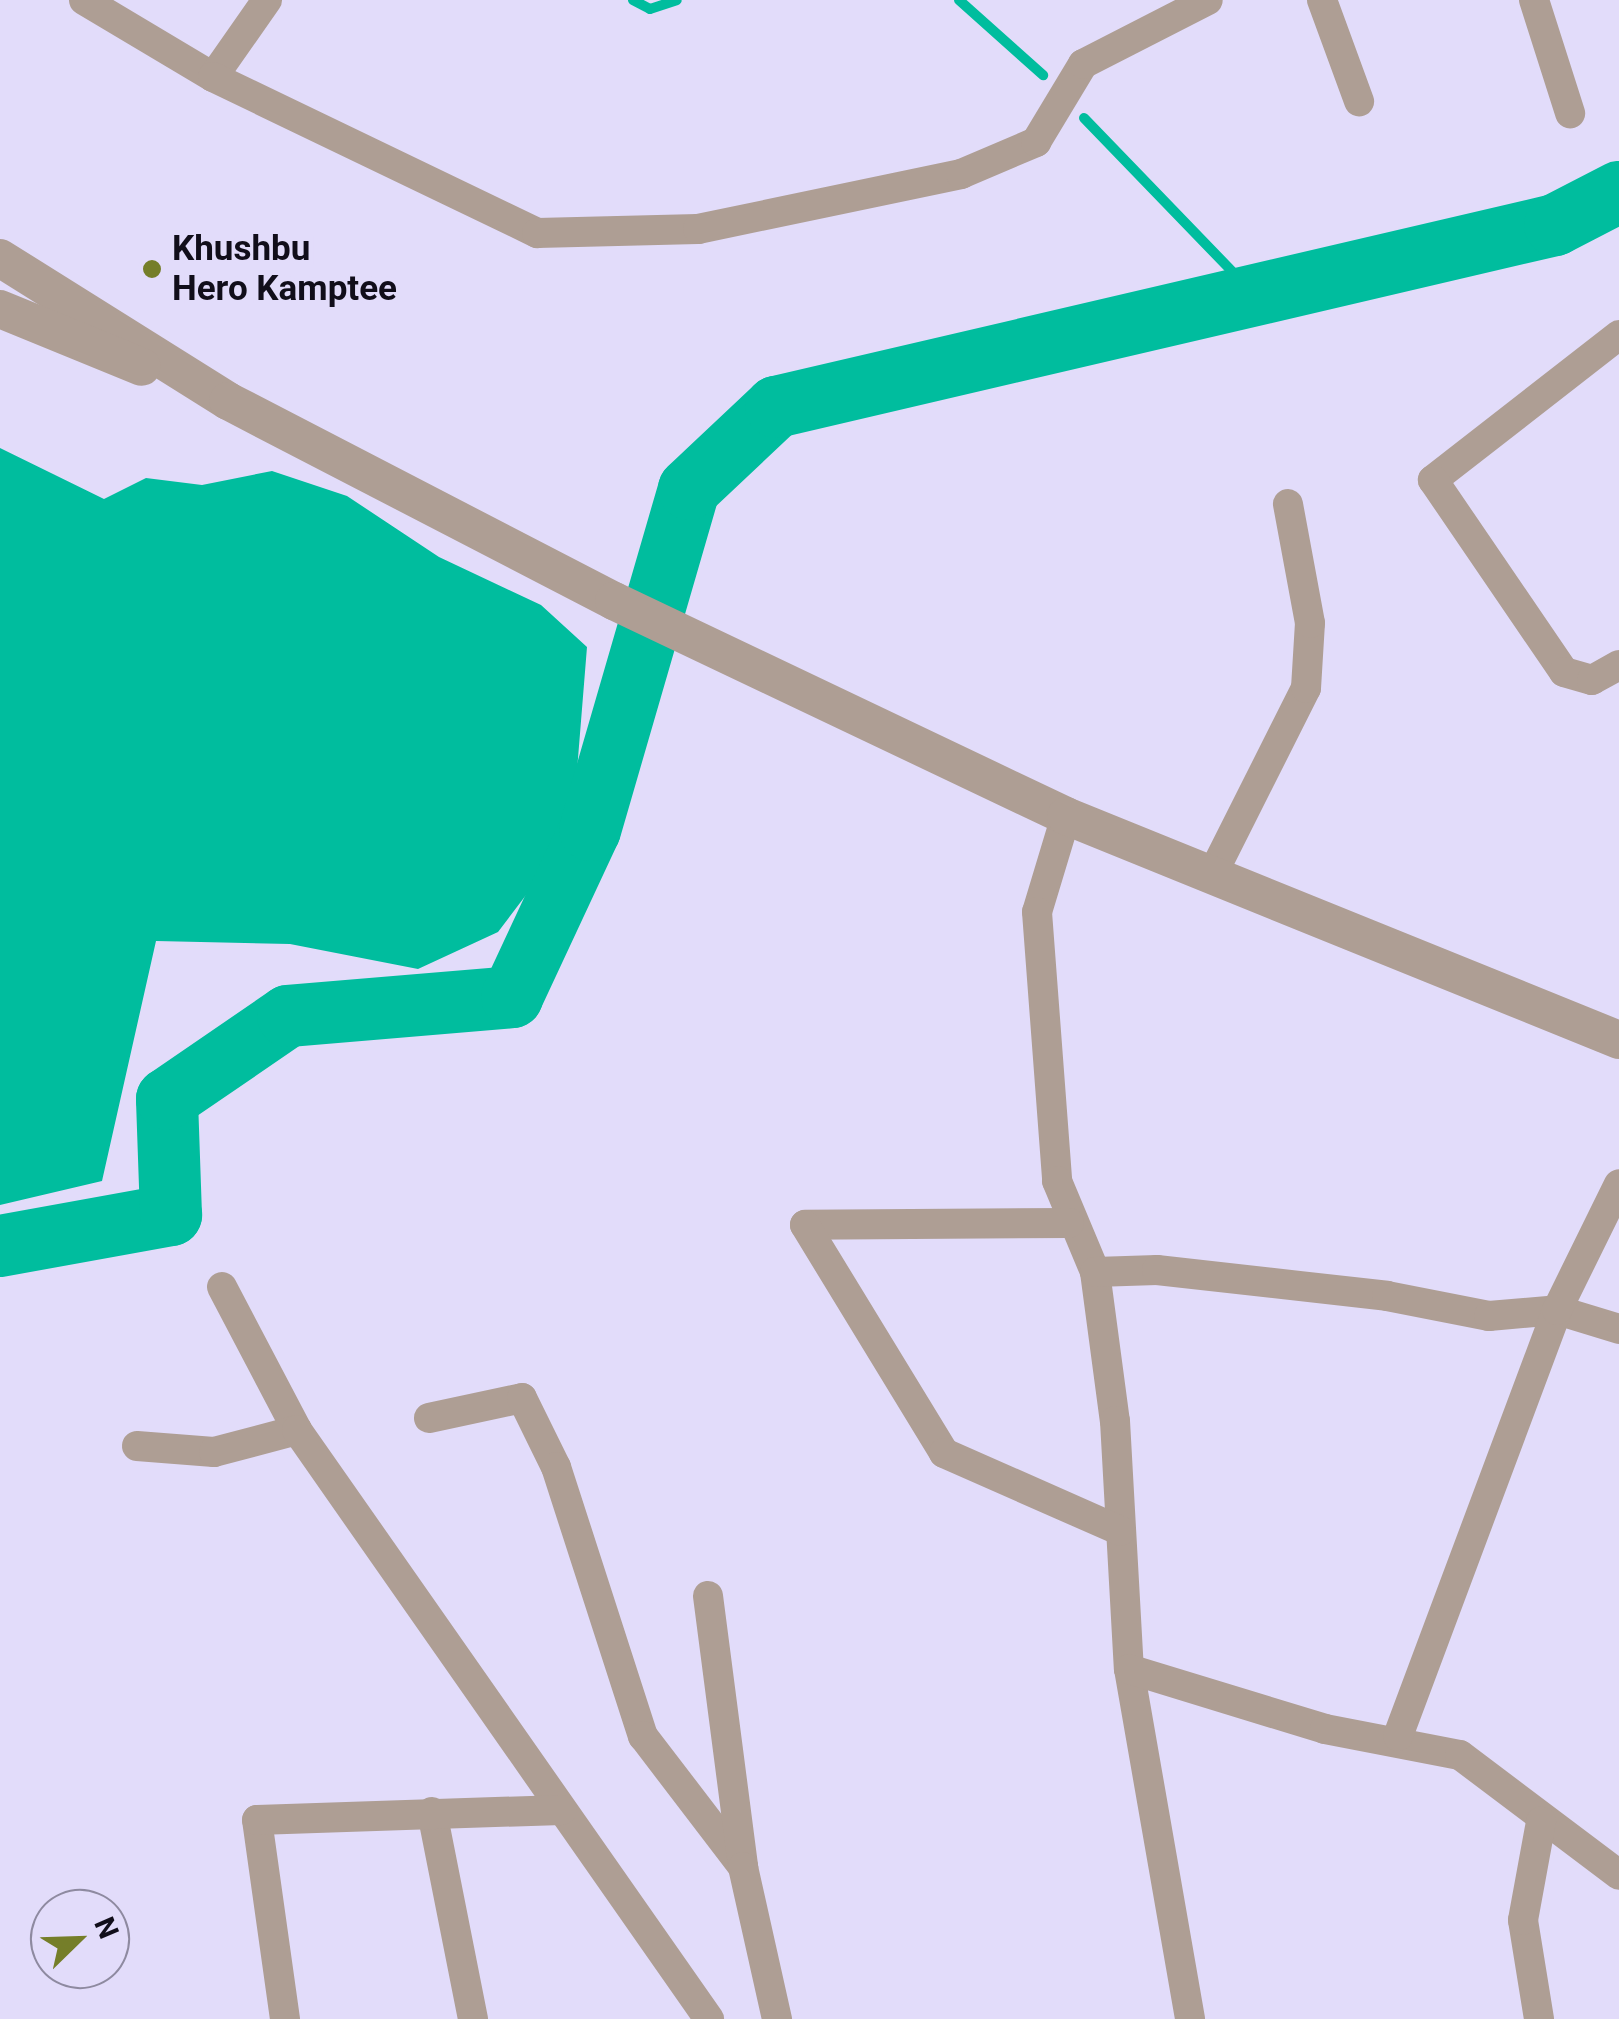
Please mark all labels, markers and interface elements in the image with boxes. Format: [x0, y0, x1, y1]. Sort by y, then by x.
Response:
place label: Khushbu Hero Kamptee [172, 228, 397, 310]
marker: Khushbu Hero Kamptee [141, 258, 163, 280]
north arrow [30, 1889, 130, 1989]
text: N [87, 1912, 125, 1943]

